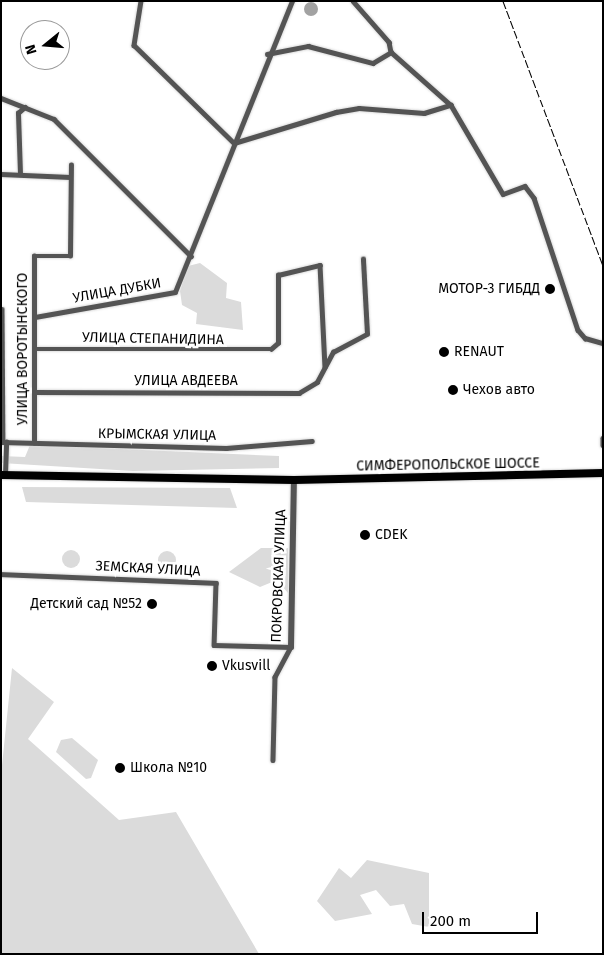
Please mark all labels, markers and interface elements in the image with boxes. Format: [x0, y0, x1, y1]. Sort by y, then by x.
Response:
north arrow [20, 20, 70, 70]
text: N [22, 42, 41, 56]
street label: УЛИЦА ВОРОТЫНСКОГО [15, 273, 31, 425]
street label: УЛИЦА ДУБКИ [72, 275, 162, 307]
place label: МОТОР-3 ГИБДД [438, 281, 540, 297]
marker: МОТОР-3 ГИБДД [544, 283, 556, 295]
street label: УЛИЦА СТЕПАНИДИНА [82, 329, 224, 349]
place label: RENAUT [454, 344, 504, 360]
marker: RENAUT [438, 346, 450, 358]
street label: УЛИЦА АВДЕЕВА [134, 373, 238, 389]
place label: Чехов авто [463, 382, 535, 398]
marker: Чехов авто [447, 384, 459, 396]
street label: КРЫМСКАЯ УЛИЦА [98, 426, 216, 444]
street label: СИМФЕРОПОЛЬСКОЕ ШОССЕ [356, 455, 540, 475]
street label: ПОКРОВСКАЯ УЛИЦА [268, 509, 290, 643]
place label: CDEK [375, 527, 408, 543]
marker: CDEK [359, 529, 371, 541]
street label: ЗЕМСКАЯ УЛИЦА [95, 558, 201, 580]
place label: Детский сад №52 [31, 596, 142, 612]
marker: Детский сад №52 [146, 598, 158, 610]
place label: Vkusvill [222, 658, 270, 674]
marker: Vkusvill [206, 660, 218, 672]
place label: Школа №10 [130, 760, 207, 776]
marker: Школа №10 [114, 762, 126, 774]
scale bar [424, 902, 540, 934]
text: 200 m [430, 912, 471, 930]

